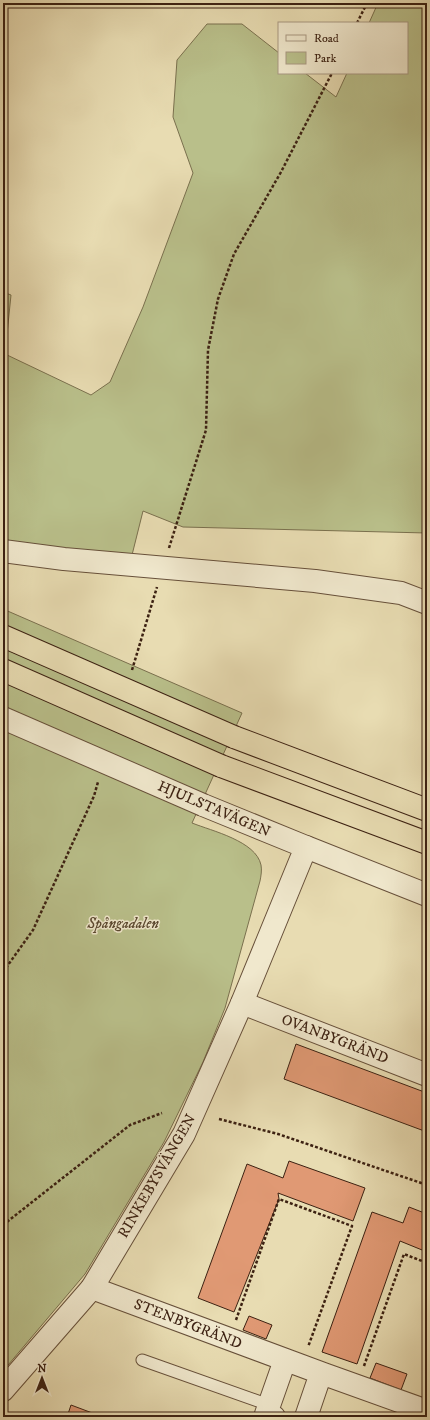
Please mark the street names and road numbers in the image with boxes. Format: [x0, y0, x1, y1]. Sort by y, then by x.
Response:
street label: HJULSTAVÄGEN [155, 777, 273, 841]
street label: OVANBYGRÄND [279, 1010, 391, 1068]
street label: RINKEBYSVÄNGEN [114, 1110, 200, 1242]
street label: STENBYGRÄND [131, 1295, 245, 1353]

